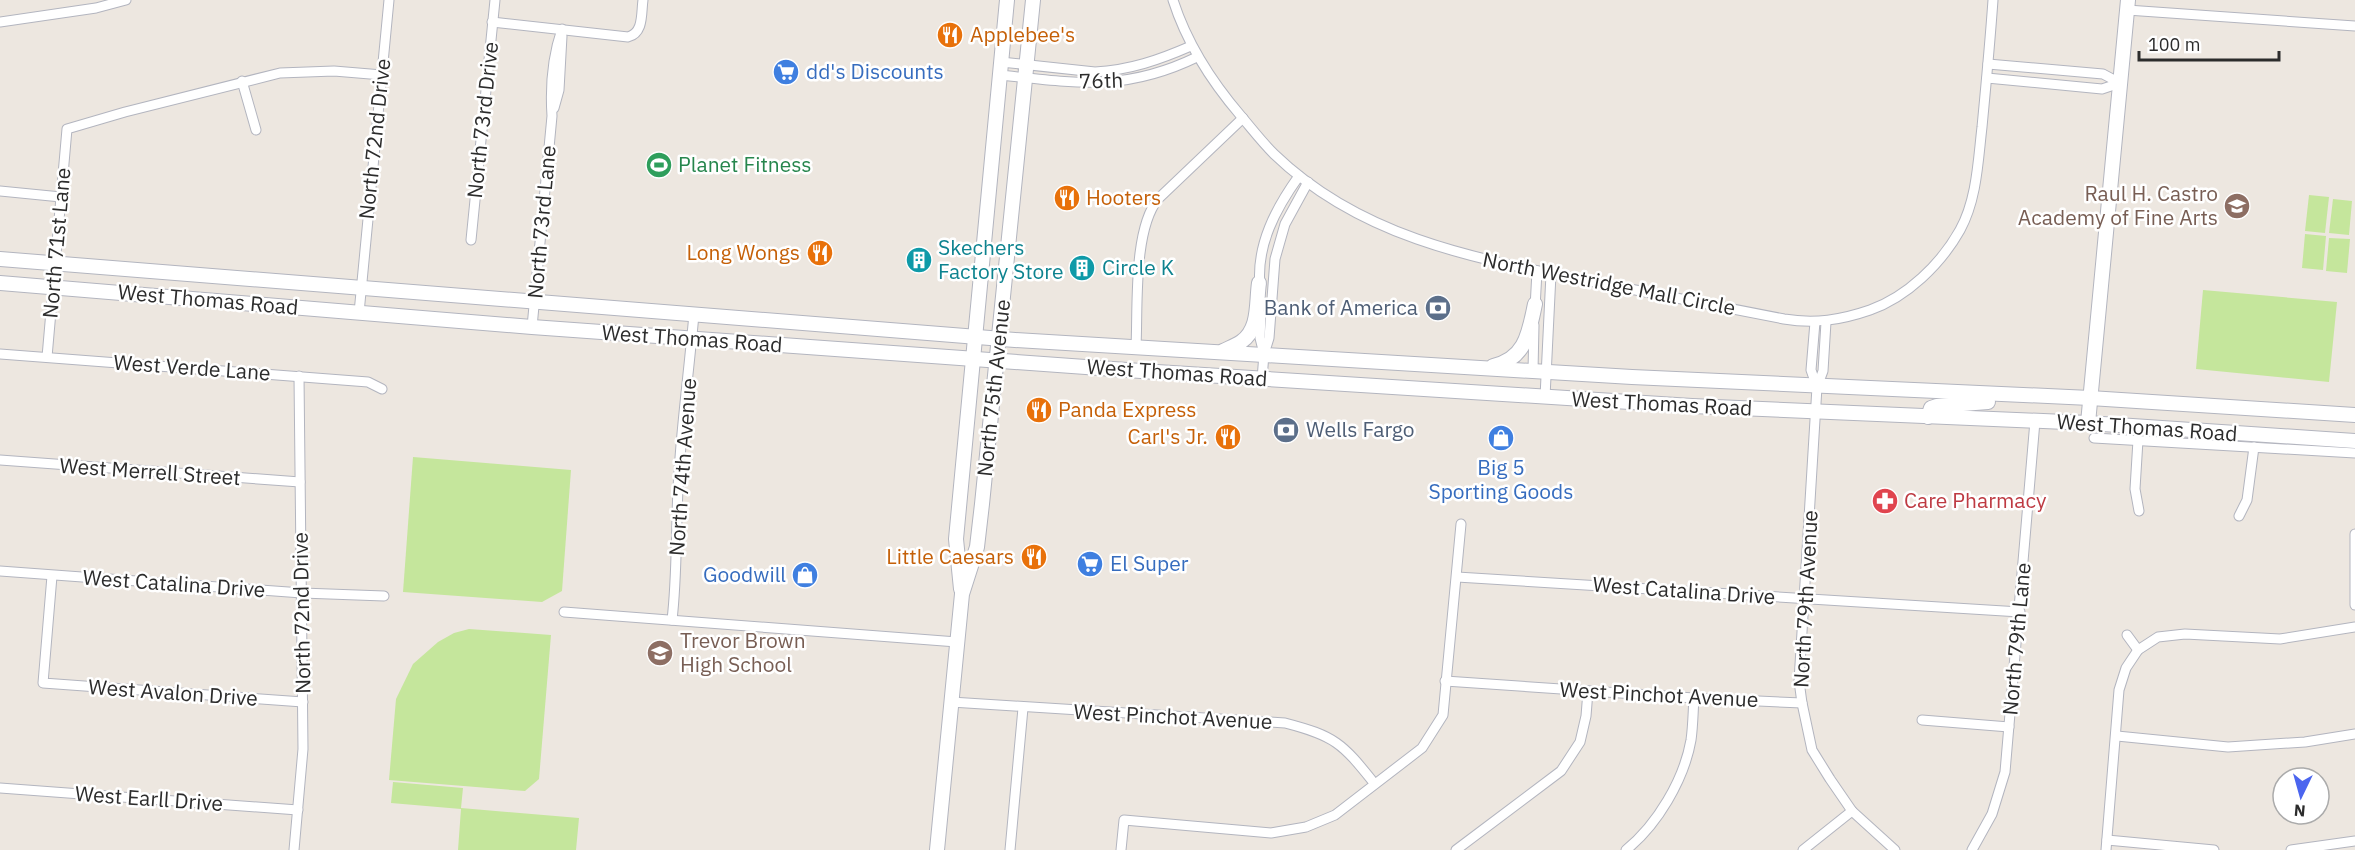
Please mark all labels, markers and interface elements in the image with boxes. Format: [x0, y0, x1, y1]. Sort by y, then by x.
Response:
restaurant icon: Applebee's [935, 20, 965, 50]
place label: Applebee's [970, 20, 1075, 48]
scale bar [2139, 24, 2278, 62]
text: 100 m [2148, 33, 2200, 56]
street label: North 73rd Drive [460, 40, 504, 200]
street label: North 72nd Drive [352, 57, 396, 221]
supermarket icon: dd's Discounts [771, 57, 801, 87]
place label: dd's Discounts [806, 57, 944, 85]
street label: 76th [1078, 65, 1124, 95]
street label: North 73rd Lane [520, 144, 562, 300]
sports icon: Planet Fitness [644, 150, 674, 180]
place label: Planet Fitness [678, 150, 812, 178]
street label: North 71st Lane [35, 166, 77, 320]
place label: Raul H. Castro Academy of Fine Arts [2018, 179, 2218, 231]
restaurant icon: Hooters [1052, 183, 1082, 213]
place label: Hooters [1086, 183, 1161, 211]
school or university icon: Raul H. Castro Academy of Fine Arts [2222, 191, 2252, 221]
place label: Skechers Factory Store [938, 233, 1063, 285]
place label: Long Wongs [687, 238, 800, 266]
restaurant icon: Long Wongs [805, 238, 835, 268]
building icon: Skechers Factory Store [904, 245, 934, 275]
street label: North Westridge Mall Circle [1480, 245, 1738, 321]
building icon: Circle K [1067, 253, 1097, 283]
place label: Circle K [1102, 253, 1174, 281]
street label: West Thomas Road [117, 277, 299, 321]
place label: Bank of America [1264, 293, 1418, 321]
bank icon: Bank of America [1423, 293, 1453, 323]
street label: North 75th Avenue [970, 298, 1016, 478]
street label: West Thomas Road [601, 318, 783, 358]
street label: West Verde Lane [113, 348, 272, 386]
street label: West Thomas Road [1086, 352, 1268, 392]
street label: North 74th Avenue [662, 377, 702, 557]
street label: West Thomas Road [1571, 384, 1753, 422]
restaurant icon: Panda Express [1024, 395, 1054, 425]
place label: Panda Express [1058, 395, 1197, 423]
street label: West Thomas Road [2056, 407, 2238, 447]
bank icon: Wells Fargo [1271, 415, 1301, 445]
place label: Wells Fargo [1306, 415, 1415, 443]
place label: Carl's Jr. [1128, 422, 1208, 450]
restaurant icon: Carl's Jr. [1213, 422, 1243, 452]
shop icon: Big 5 Sporting Goods [1486, 423, 1516, 453]
street label: West Merrell Street [58, 451, 242, 491]
place label: Big 5 Sporting Goods [1428, 453, 1574, 505]
pharmacy icon: Care Pharmacy [1870, 486, 1900, 516]
place label: Care Pharmacy [1904, 486, 2047, 514]
street label: North 79th Avenue [1786, 509, 1824, 689]
street label: North 72nd Drive [286, 532, 316, 694]
place label: Little Caesars [886, 542, 1014, 570]
restaurant icon: Little Caesars [1019, 542, 1049, 572]
supermarket icon: El Super [1075, 549, 1105, 579]
place label: El Super [1110, 549, 1189, 577]
place label: Goodwill [703, 560, 786, 588]
shop icon: Goodwill [790, 560, 820, 590]
street label: North 79th Lane [1995, 561, 2037, 716]
street label: West Catalina Drive [82, 563, 266, 603]
street label: West Catalina Drive [1592, 570, 1776, 610]
place label: Trevor Brown High School [680, 626, 806, 678]
school or university icon: Trevor Brown High School [645, 638, 675, 668]
street label: West Avalon Drive [87, 672, 259, 712]
street label: West Pinchot Avenue [1559, 675, 1759, 713]
street label: West Pinchot Avenue [1073, 697, 1273, 735]
north arrow [2271, 766, 2331, 826]
street label: West Earll Drive [74, 779, 224, 817]
text: N [2293, 800, 2306, 821]

